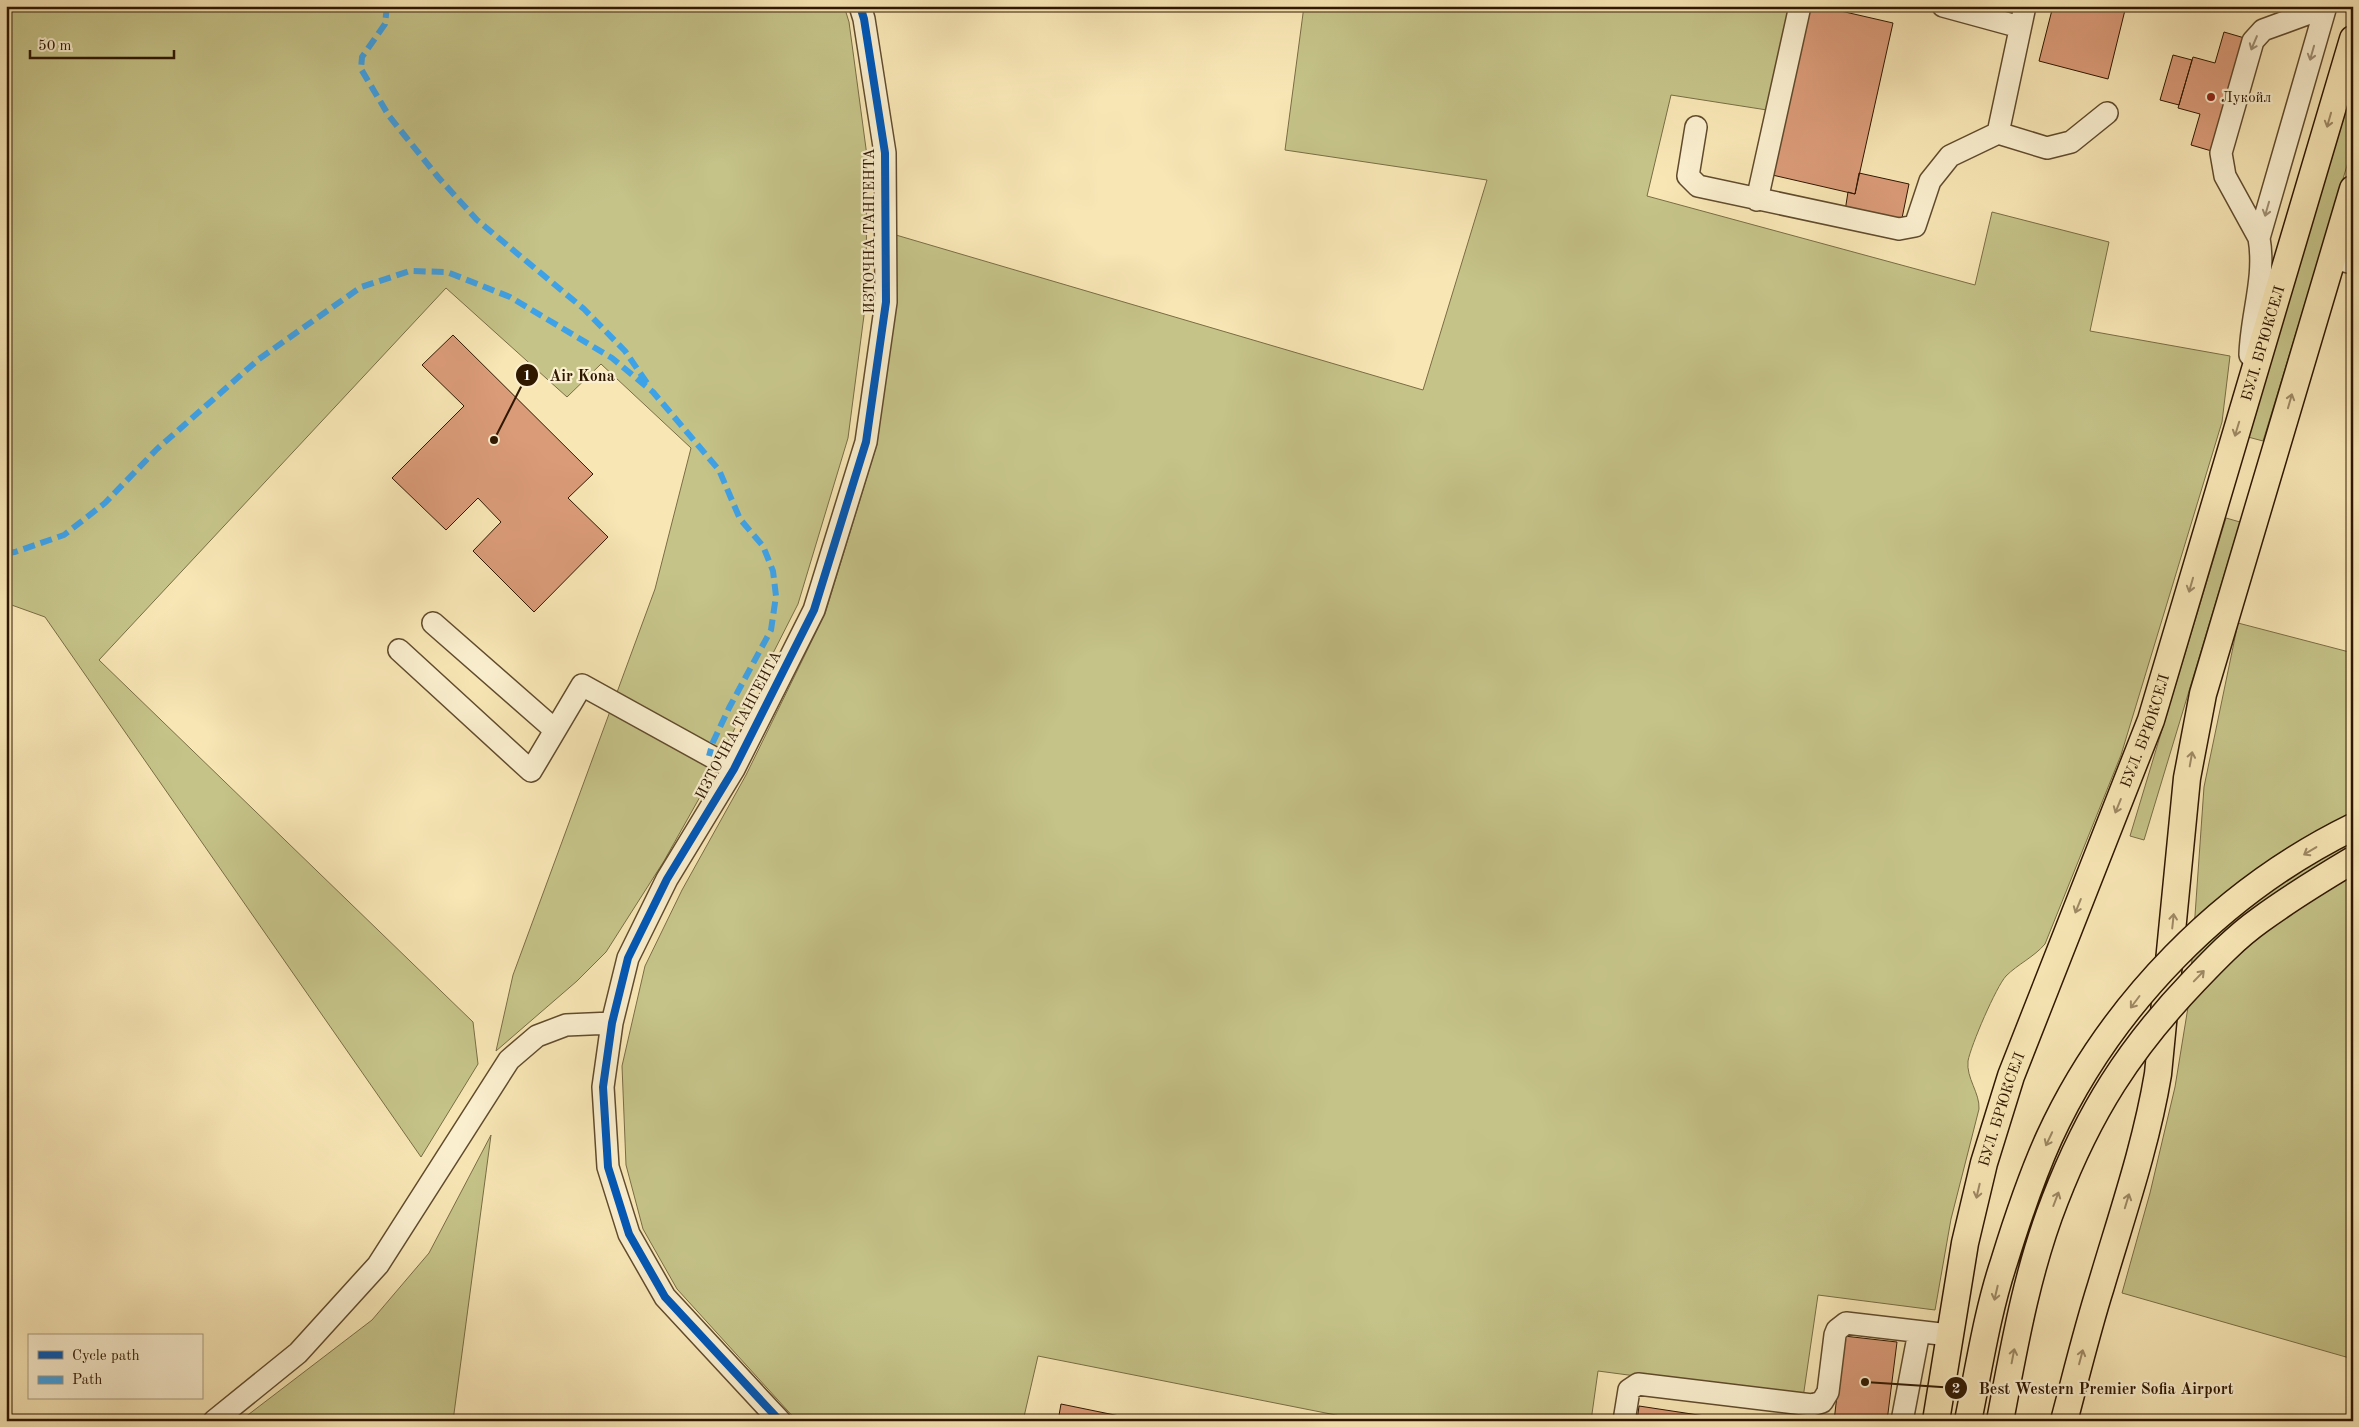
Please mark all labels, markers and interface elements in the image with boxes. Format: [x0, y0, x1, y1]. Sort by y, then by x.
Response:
scale bar [30, 28, 174, 60]
one-way arrow [2248, 35, 2258, 50]
text: 50 m [38, 39, 72, 54]
one-way arrow [2307, 45, 2317, 61]
marker: Лукойл [2205, 91, 2217, 103]
place label: Лукойл [2221, 91, 2271, 106]
one-way arrow [2324, 111, 2333, 127]
street label: ИЗТОЧНА ТАНГЕНТА [863, 148, 878, 314]
one-way arrow [2261, 201, 2271, 217]
street label: БУЛ. БРЮКСЕЛ [2240, 284, 2288, 403]
callout: Air Kona [514, 359, 625, 390]
text: 1 [523, 369, 531, 384]
text: Air Kona [549, 369, 615, 385]
one-way arrow [2285, 394, 2295, 410]
one-way arrow [2231, 421, 2241, 437]
one-way arrow [2185, 577, 2195, 593]
street label: ИЗТОЧНА ТАНГЕНТА [694, 649, 785, 802]
street label: БУЛ. БРЮКСЕЛ [2119, 672, 2173, 790]
one-way arrow [2186, 751, 2196, 767]
one-way arrow [2113, 798, 2123, 813]
one-way arrow [2304, 847, 2318, 857]
one-way arrow [2073, 898, 2082, 913]
one-way arrow [2168, 913, 2178, 929]
one-way arrow [2193, 970, 2205, 982]
one-way arrow [2130, 995, 2141, 1008]
street label: БУЛ. БРЮКСЕЛ [1977, 1050, 2029, 1169]
one-way arrow [2044, 1131, 2054, 1146]
one-way arrow [1973, 1183, 1982, 1199]
one-way arrow [2051, 1192, 2061, 1207]
one-way arrow [2123, 1193, 2133, 1209]
one-way arrow [1991, 1284, 2000, 1300]
legend [28, 1334, 202, 1400]
one-way arrow [2008, 1348, 2018, 1364]
text: Cycle path [72, 1349, 140, 1364]
one-way arrow [2077, 1349, 2087, 1365]
text: Path [72, 1373, 102, 1388]
callout: Best Western Premier Sofia Airport [1944, 1373, 2244, 1404]
text: 2 [1952, 1382, 1960, 1397]
text: Best Western Premier Sofia Airport [1978, 1382, 2234, 1398]

